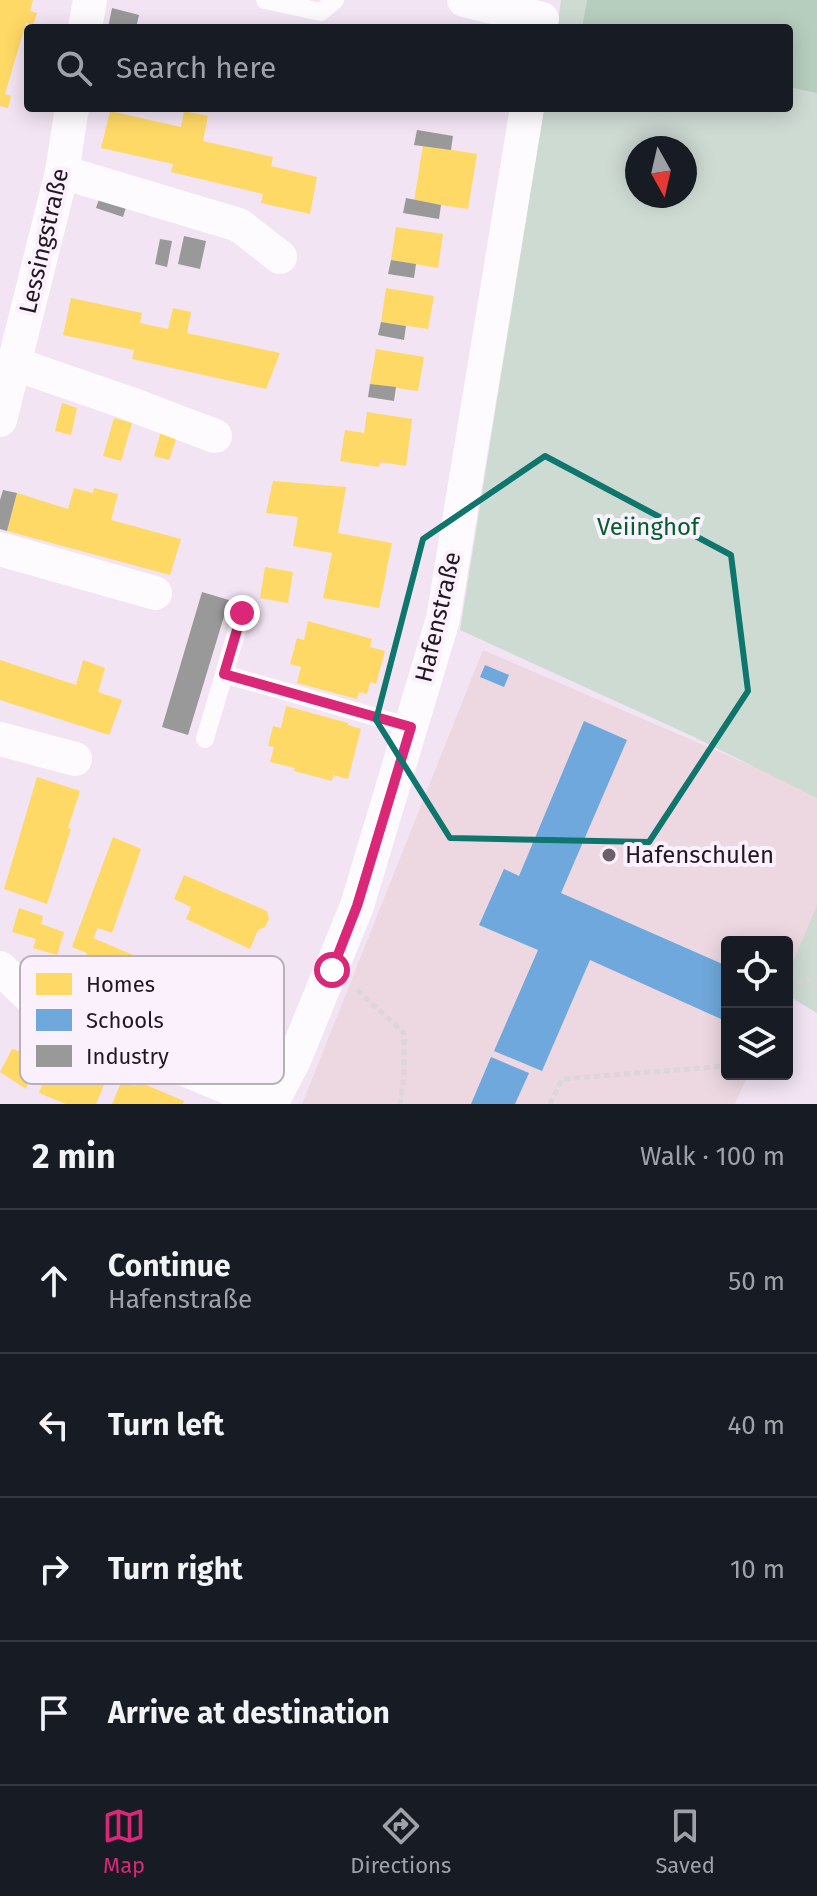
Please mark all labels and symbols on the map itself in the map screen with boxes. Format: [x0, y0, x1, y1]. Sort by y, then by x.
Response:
north arrow [625, 136, 697, 208]
street label: Lessingstraße [14, 166, 74, 316]
park label: Veiinghof [597, 513, 701, 541]
street label: Hafenstraße [409, 549, 467, 685]
route end [224, 595, 260, 631]
place label: Hafenschulen [625, 841, 774, 869]
marker: Hafenschulen [600, 846, 618, 864]
route start [314, 952, 350, 988]
legend [20, 956, 284, 1084]
text: Homes [86, 971, 155, 998]
text: Schools [86, 1007, 164, 1034]
text: Industry [86, 1043, 169, 1070]

